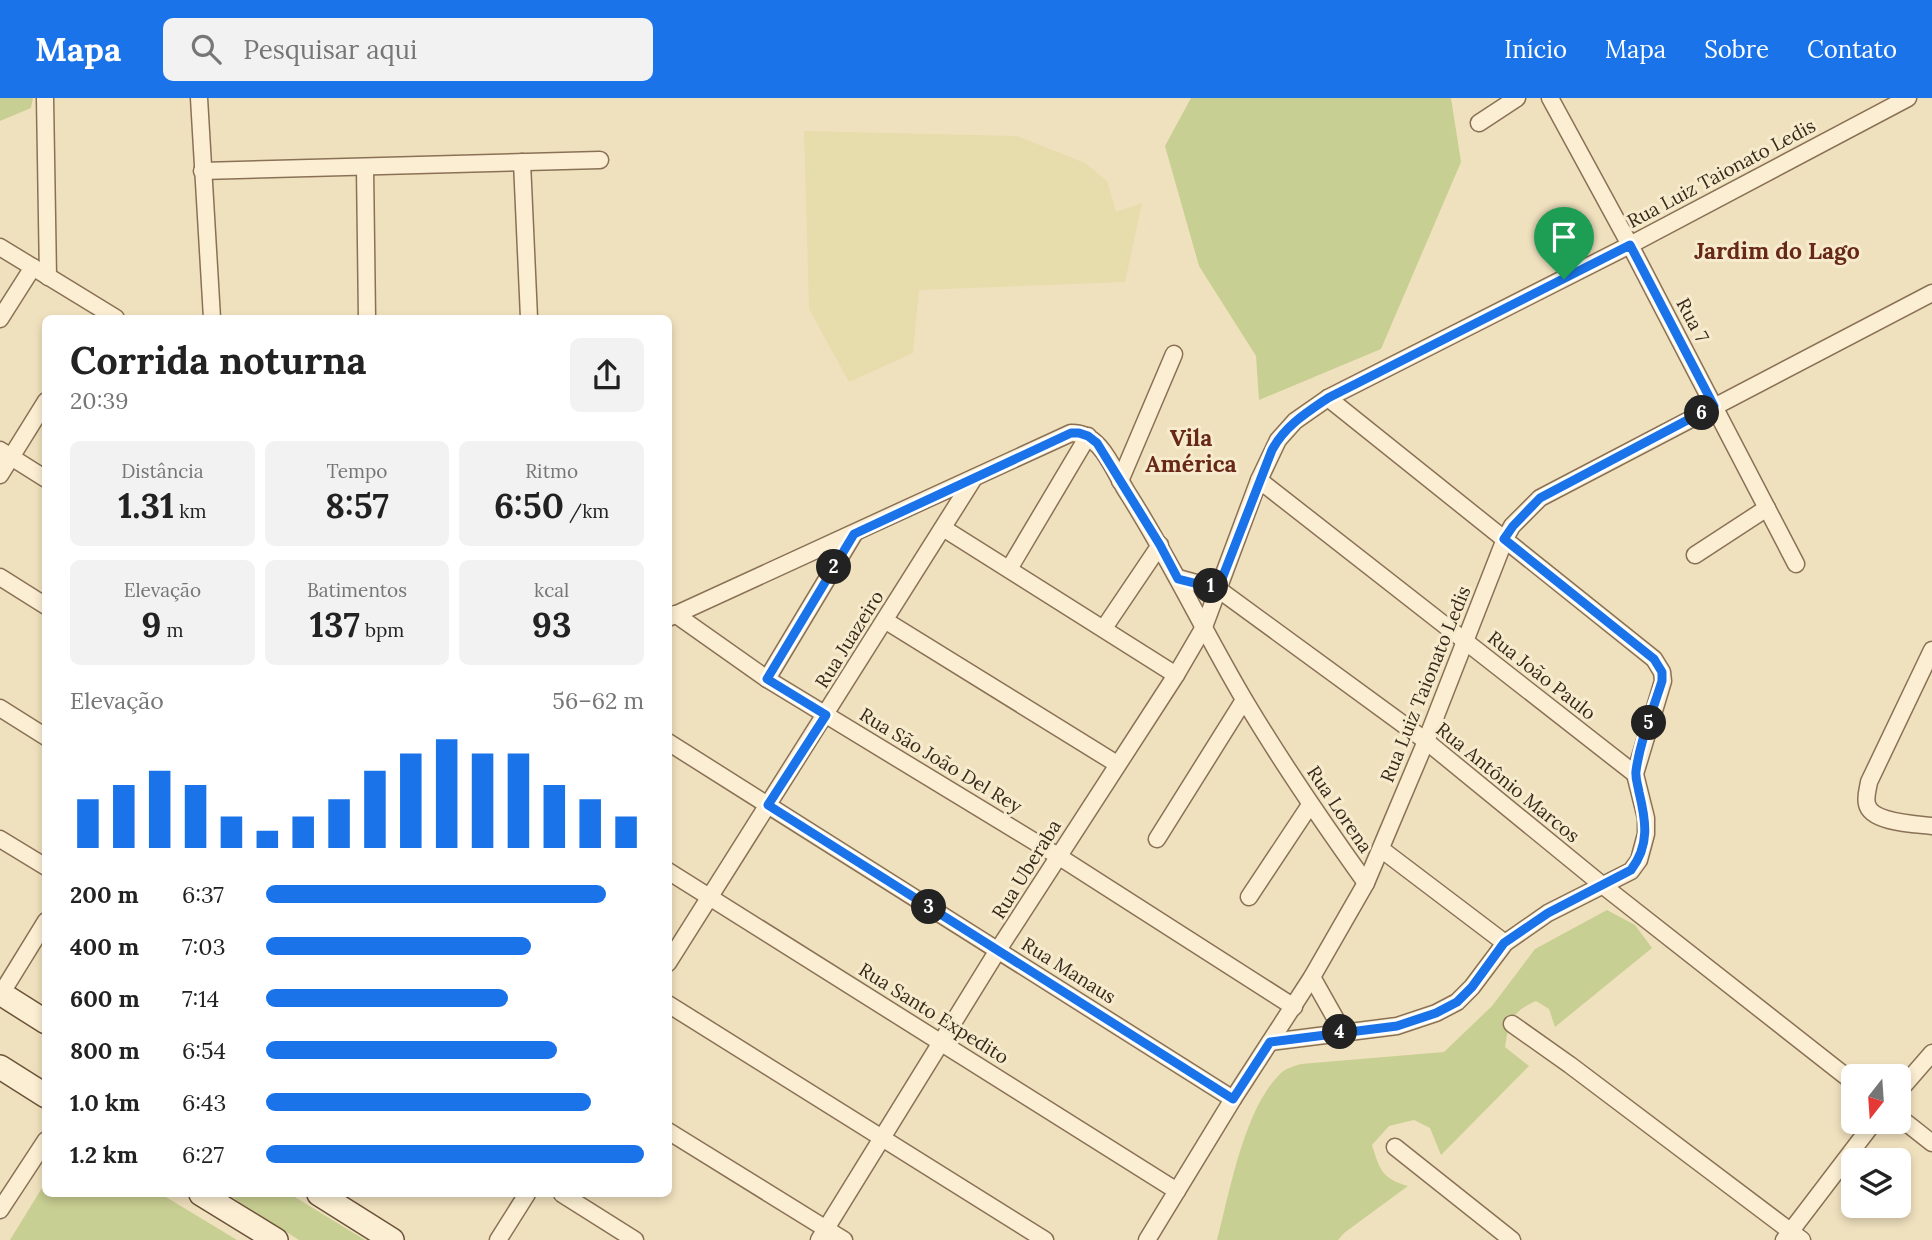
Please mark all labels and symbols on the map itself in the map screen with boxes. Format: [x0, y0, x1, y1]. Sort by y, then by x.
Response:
street label: Rua Luiz Taionato Ledis [1623, 113, 1819, 233]
pin [1534, 207, 1594, 279]
district label: Jardim do Lago [1694, 236, 1860, 265]
street label: Rua 7 [1671, 294, 1715, 347]
pin: 6 [1684, 396, 1720, 430]
district label: Vila América [1145, 423, 1237, 478]
pin: 2 [816, 550, 852, 584]
pin: 1 [1194, 568, 1228, 603]
street label: Rua Luiz Taionato Ledis [1375, 582, 1475, 786]
street label: Rua Juazeiro [809, 586, 889, 692]
street label: Rua João Paulo [1483, 625, 1601, 725]
street label: Rua São João Del Rey [855, 702, 1027, 818]
pin: 5 [1632, 706, 1666, 740]
street label: Rua Antônio Marcos [1431, 717, 1585, 847]
street label: Rua Lorena [1302, 761, 1378, 857]
street label: Rua Uberaba [986, 815, 1066, 923]
pin: 3 [912, 890, 946, 924]
street label: Rua Manaus [1017, 932, 1121, 1009]
street label: Rua Santo Expedito [855, 957, 1013, 1069]
pin: 4 [1322, 1014, 1358, 1049]
north arrow [1841, 1064, 1911, 1134]

